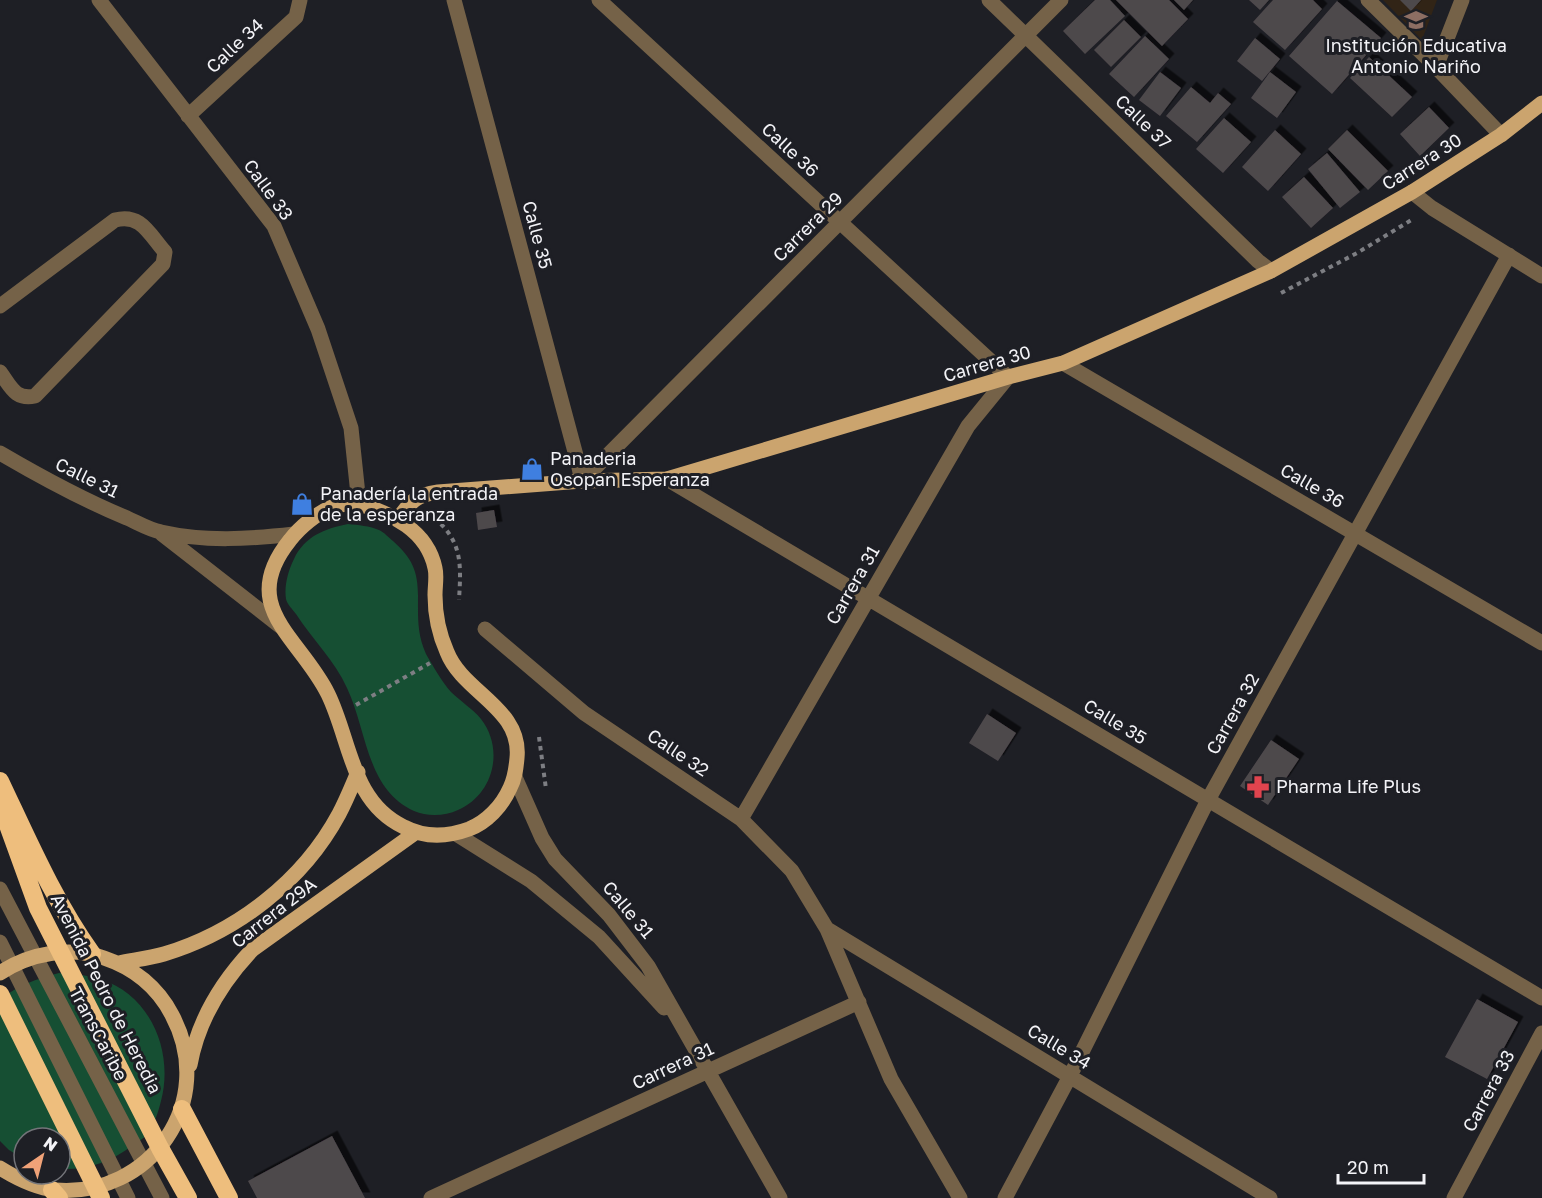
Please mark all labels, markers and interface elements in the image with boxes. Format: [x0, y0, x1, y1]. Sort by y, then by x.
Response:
school or university icon: Institución Educativa Antonio Nariño [1403, 7, 1429, 33]
street label: Calle 34 [201, 13, 268, 77]
place label: Institución Educativa Antonio Nariño [1325, 34, 1507, 77]
street label: Calle 37 [1111, 89, 1176, 153]
street label: Calle 36 [758, 117, 824, 181]
street label: Carrera 30 [1378, 128, 1465, 194]
street label: Calle 33 [239, 155, 298, 224]
street label: Carrera 29 [768, 187, 847, 266]
street label: Calle 35 [518, 198, 558, 271]
street label: Carrera 30 [940, 340, 1033, 386]
place label: Panaderia Osopan Esperanza [550, 447, 710, 490]
street label: Calle 31 [52, 452, 123, 502]
shop icon: Panaderia Osopan Esperanza [519, 456, 545, 482]
street label: Calle 36 [1277, 458, 1348, 512]
place label: Panadería la entrada de la esperanza [320, 482, 498, 525]
shop icon: Panadería la entrada de la esperanza [289, 491, 315, 517]
street label: Carrera 31 [821, 541, 884, 628]
street label: Carrera 32 [1201, 669, 1263, 758]
street label: Calle 35 [1080, 694, 1151, 749]
street label: Calle 32 [644, 724, 714, 781]
pharmacy icon: Pharma Life Plus [1245, 774, 1271, 800]
place label: Pharma Life Plus [1276, 775, 1421, 797]
street label: Carrera 29A [227, 872, 320, 952]
street label: Calle 31 [598, 876, 659, 943]
street label: Avenida Pedro de Heredia [47, 890, 167, 1097]
street label: TransCaribe [65, 983, 133, 1084]
street label: Calle 34 [1024, 1019, 1095, 1074]
street label: Carrera 31 [628, 1037, 717, 1094]
street label: Carrera 33 [1457, 1046, 1519, 1135]
north arrow [12, 1126, 72, 1186]
text: N [40, 1132, 61, 1155]
scale bar [1338, 1147, 1424, 1185]
text: 20 m [1347, 1156, 1389, 1178]

